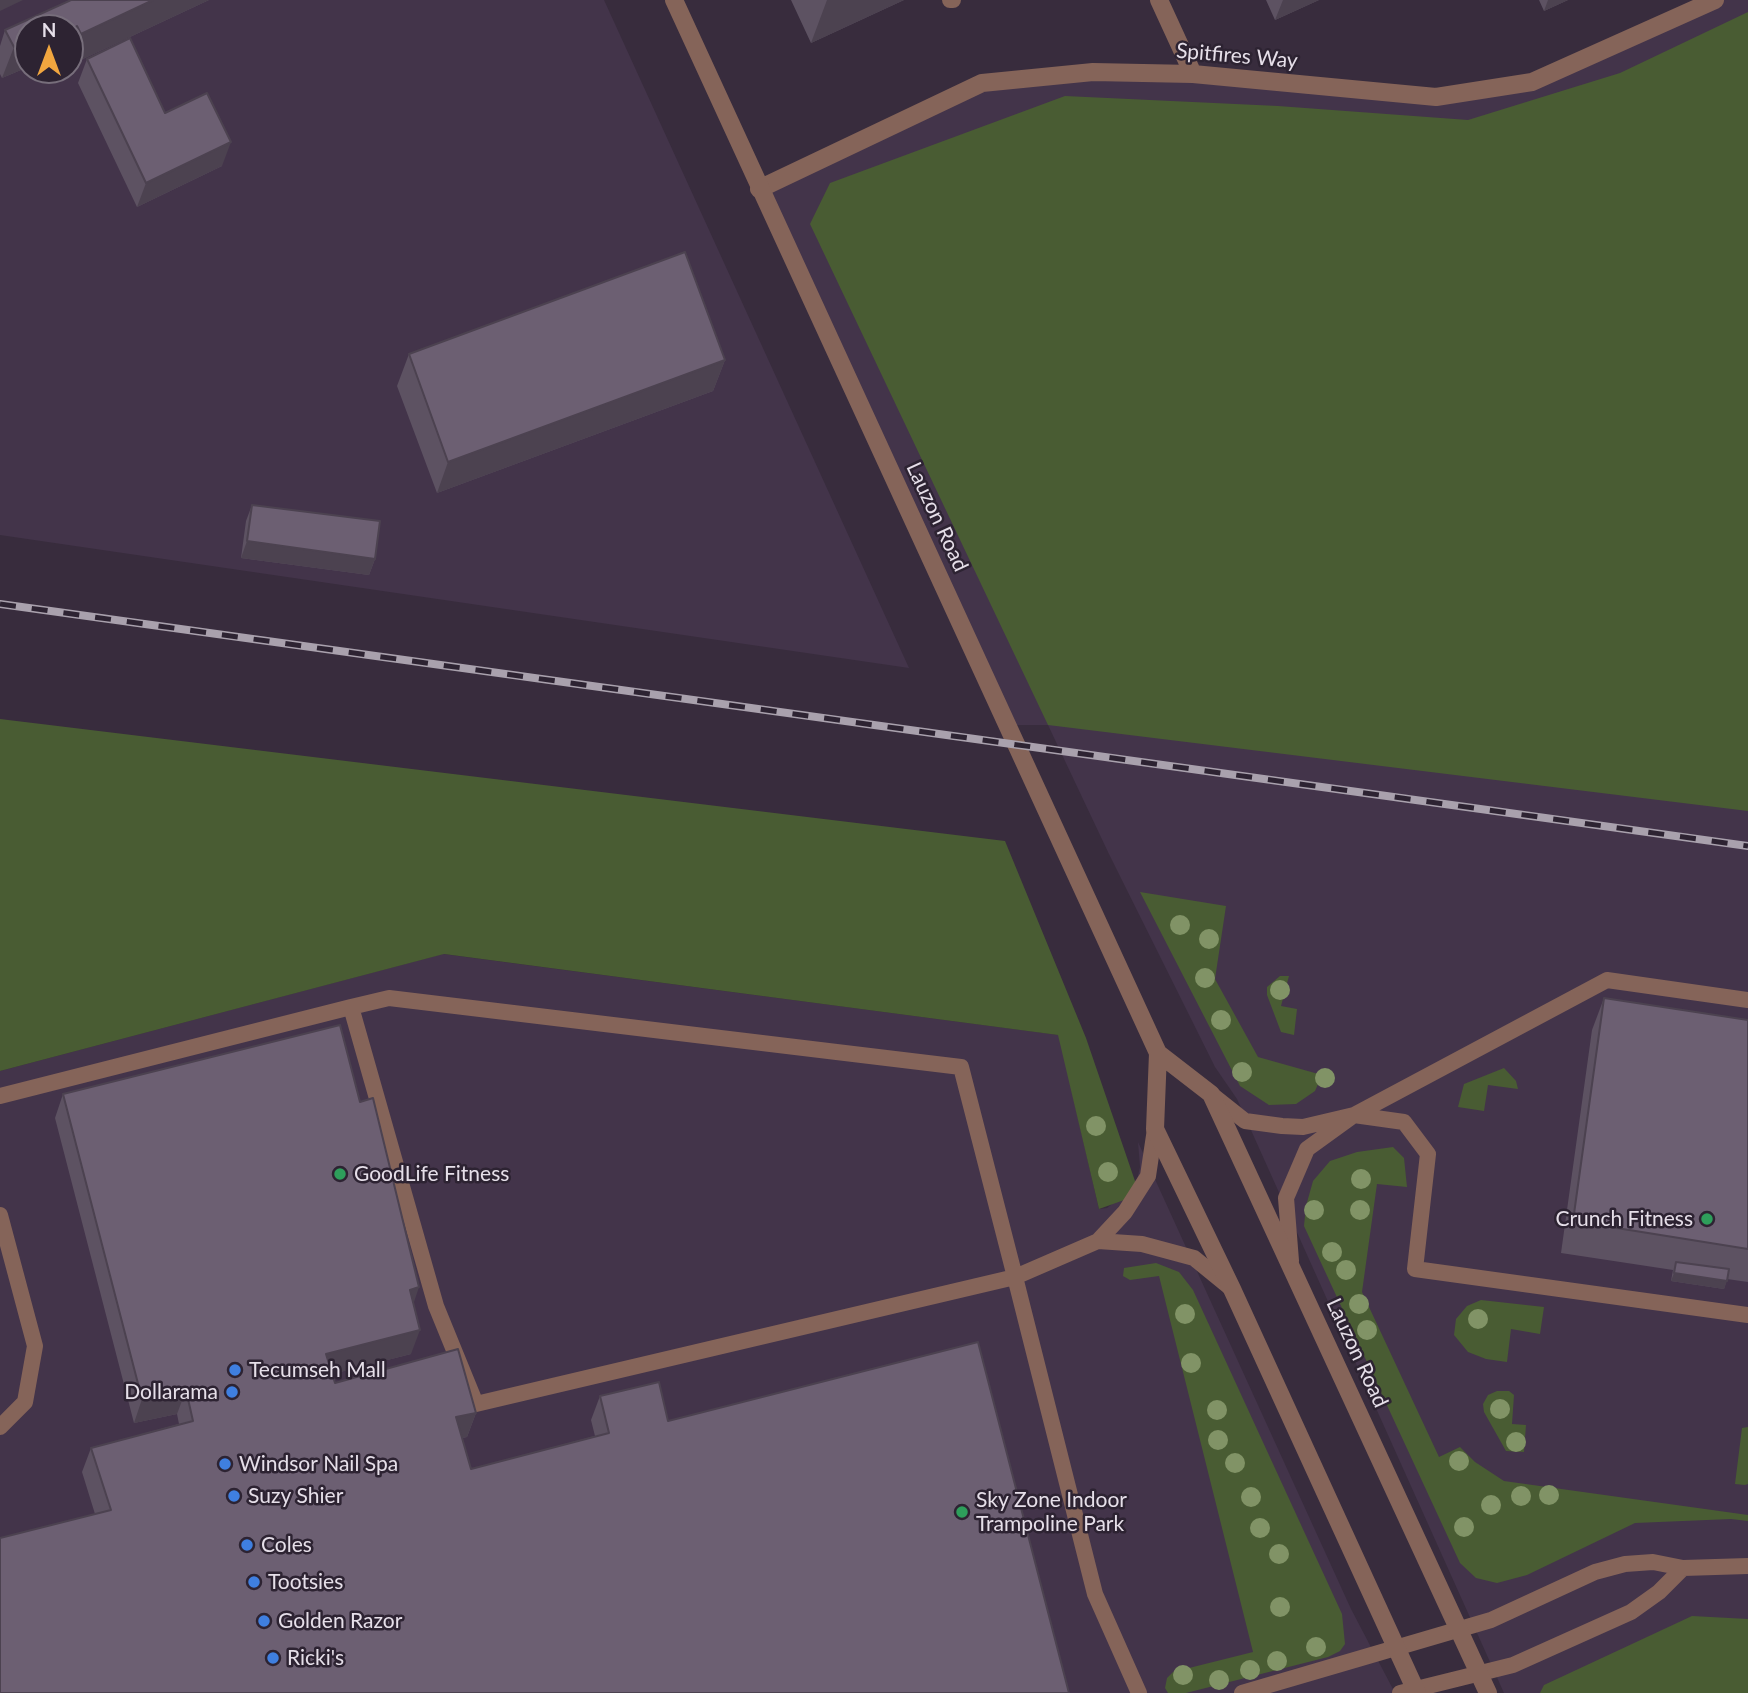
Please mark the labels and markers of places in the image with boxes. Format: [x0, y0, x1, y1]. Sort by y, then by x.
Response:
place label: GoodLife Fitness [354, 1161, 509, 1187]
marker: GoodLife Fitness [332, 1166, 348, 1182]
place label: Crunch Fitness [1555, 1206, 1693, 1232]
marker: Crunch Fitness [1699, 1211, 1715, 1227]
place label: Tecumseh Mall [249, 1357, 386, 1383]
marker: Tecumseh Mall [227, 1362, 243, 1378]
place label: Dollarama [124, 1379, 218, 1405]
marker: Dollarama [224, 1384, 240, 1400]
place label: Windsor Nail Spa [239, 1451, 398, 1477]
marker: Windsor Nail Spa [217, 1456, 233, 1472]
place label: Suzy Shier [248, 1483, 343, 1509]
place label: Sky Zone Indoor Trampoline Park [976, 1487, 1127, 1537]
marker: Suzy Shier [226, 1488, 242, 1504]
marker: Sky Zone Indoor Trampoline Park [954, 1504, 970, 1520]
place label: Coles [261, 1532, 312, 1558]
marker: Coles [239, 1537, 255, 1553]
place label: Tootsies [268, 1569, 343, 1595]
marker: Tootsies [246, 1574, 262, 1590]
place label: Golden Razor [278, 1608, 402, 1634]
marker: Golden Razor [256, 1613, 272, 1629]
place label: Ricki's [287, 1645, 344, 1671]
marker: Ricki's [265, 1650, 281, 1666]

